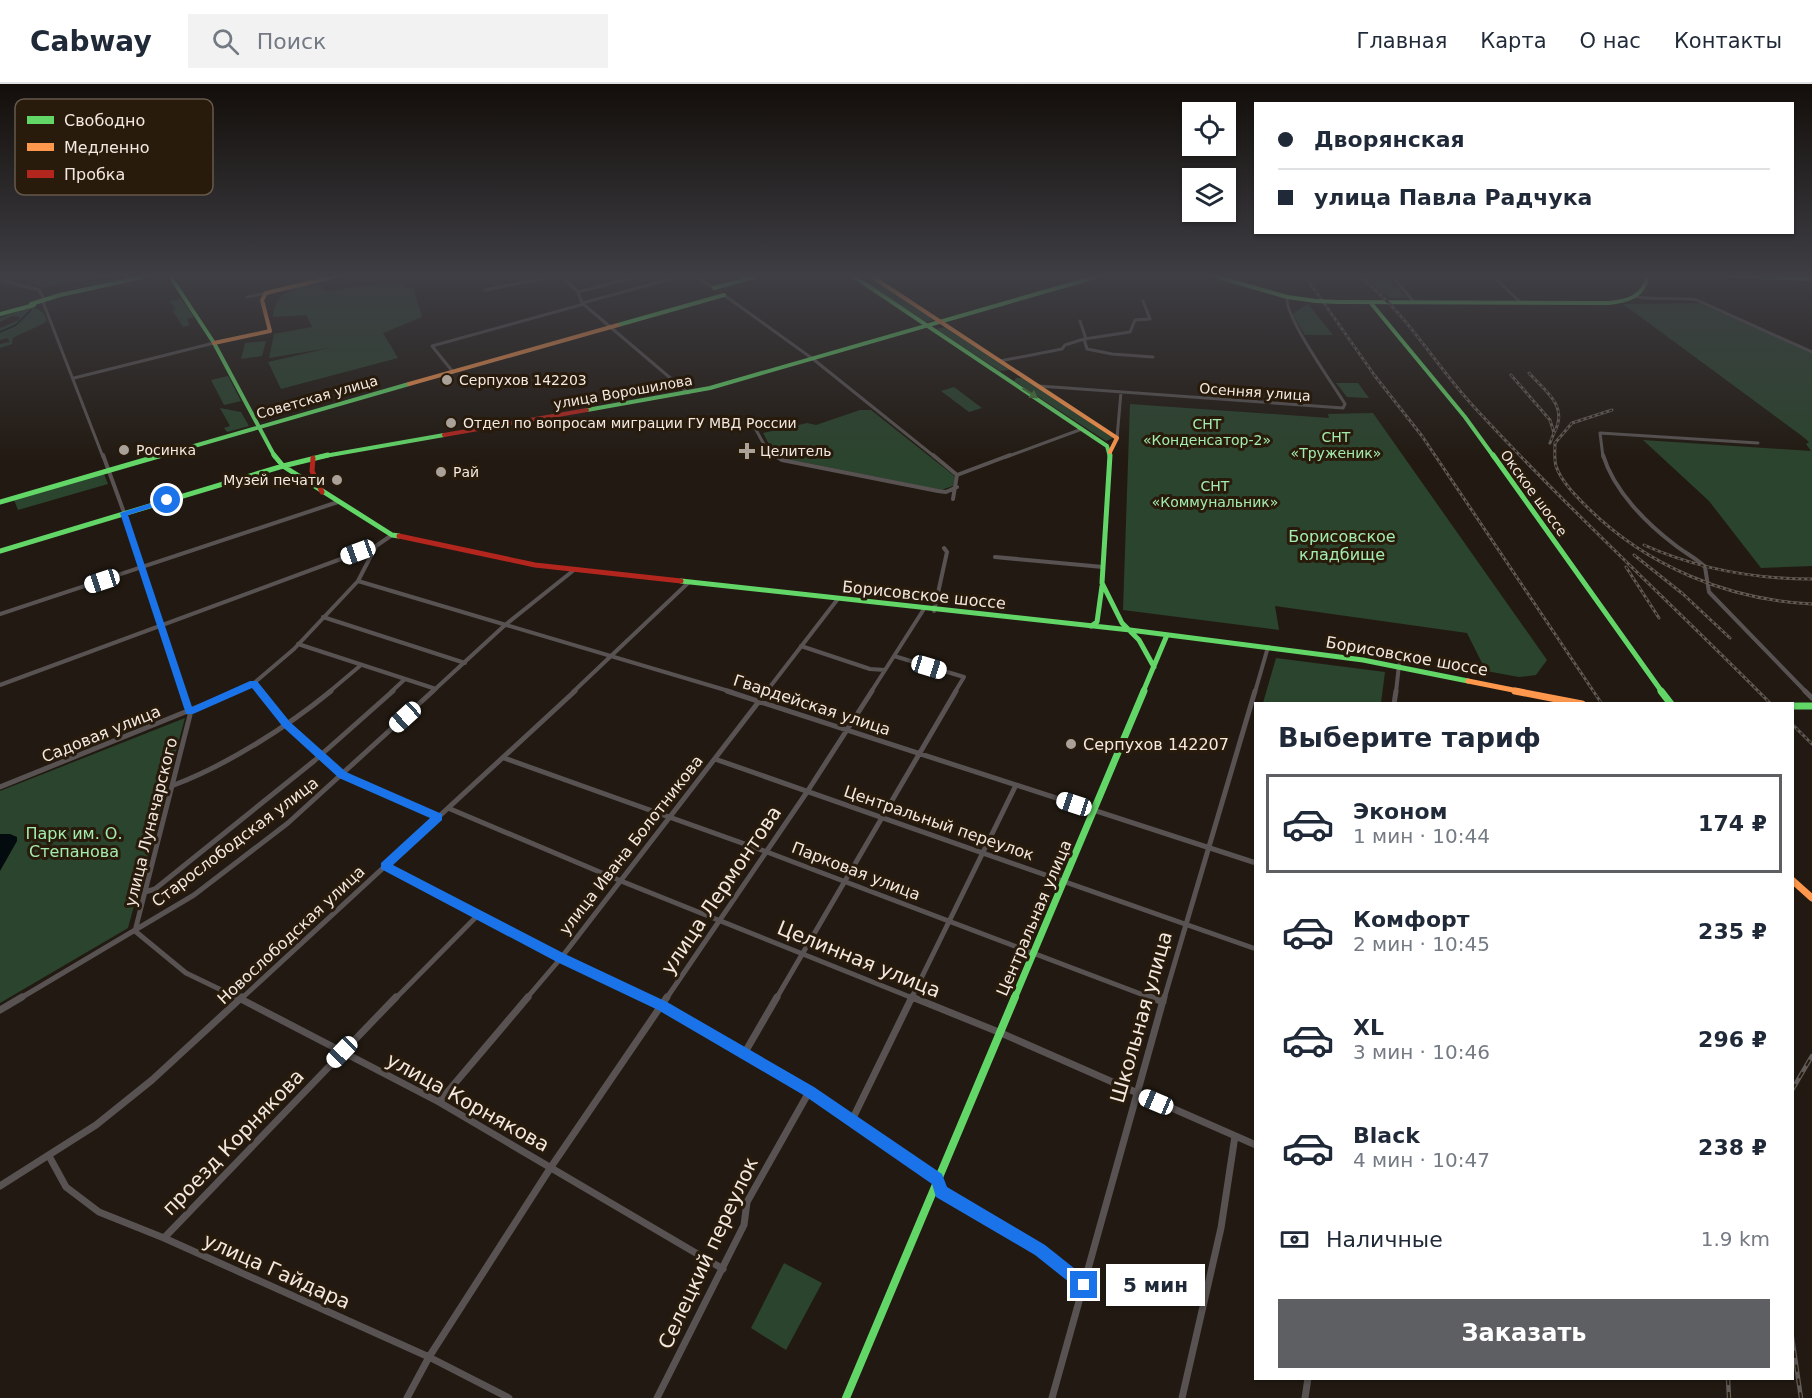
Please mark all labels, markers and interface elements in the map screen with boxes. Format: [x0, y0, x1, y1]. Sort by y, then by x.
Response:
search box [188, 14, 608, 68]
text: Cabway [30, 25, 152, 58]
icon: search [209, 25, 242, 58]
text: Поиск [257, 29, 326, 54]
text: Главная [1357, 29, 1447, 53]
text: Карта [1480, 29, 1547, 53]
text: О нас [1580, 29, 1641, 53]
text: Контакты [1674, 29, 1782, 53]
legend [15, 99, 213, 195]
map controls [1182, 102, 1236, 222]
button: locate [1182, 102, 1236, 156]
text: Свободно [64, 111, 145, 130]
text: Дворянская [1314, 127, 1465, 152]
text: Медленно [64, 138, 150, 157]
text: Пробка [64, 165, 125, 184]
button: layers [1182, 168, 1236, 222]
text: улица Павла Радчука [1314, 185, 1592, 210]
street label: Советская улица [255, 372, 379, 422]
place label: Серпухов 142203 [459, 372, 587, 388]
street label: улица Ворошилова [552, 372, 694, 412]
marker: Серпухов 142203 [440, 373, 454, 387]
street label: Осенняя улица [1199, 380, 1311, 404]
one-way arrow [1022, 387, 1038, 399]
place label: Отдел по вопросам миграции ГУ МВД России [463, 415, 797, 431]
marker: Отдел по вопросам миграции ГУ МВД России [444, 416, 458, 430]
park label: СНТ «Конденсатор-2» [1143, 416, 1271, 448]
park label: СНТ «Труженик» [1291, 429, 1381, 461]
place label: Росинка [136, 442, 196, 458]
marker: Целитель [738, 442, 756, 460]
marker: Росинка [117, 443, 131, 457]
place label: Целитель [760, 443, 832, 459]
street label: Окское шоссе [1497, 447, 1571, 539]
place label: Рай [453, 464, 479, 480]
marker: Рай [434, 465, 448, 479]
place label: Музей печати [223, 472, 325, 488]
marker: Музей печати [330, 473, 344, 487]
park label: СНТ «Коммунальник» [1152, 478, 1278, 510]
route start [153, 486, 180, 513]
park label: Борисовское кладбище [1288, 527, 1396, 564]
car [338, 537, 378, 567]
car [82, 567, 122, 595]
street label: Борисовское шоссе [841, 577, 1007, 613]
street label: Борисовское шоссе [1324, 632, 1490, 680]
car [909, 653, 949, 681]
street label: Гвардейская улица [731, 671, 893, 739]
car [386, 698, 424, 736]
street label: Садовая улица [39, 701, 163, 767]
text: Выберите тариф [1278, 722, 1541, 753]
place label: Серпухов 142207 [1083, 735, 1229, 754]
street label: улица Луначарского [121, 736, 181, 908]
marker: Серпухов 142207 [1064, 737, 1078, 751]
street label: улица Ивана Болотникова [555, 752, 707, 938]
street label: Старослободская улица [148, 773, 322, 911]
street label: Центральный переулок [841, 782, 1037, 865]
car [1054, 790, 1094, 818]
icon: car [1281, 797, 1335, 851]
text: Эконом [1353, 799, 1448, 824]
street label: улица Лермонтова [656, 801, 786, 979]
text: 174 ₽ [1698, 811, 1767, 836]
park label: Парк им. О. Степанова [25, 824, 123, 861]
text: 1 мин · 10:44 [1353, 824, 1490, 848]
street label: Центральная улица [993, 837, 1075, 999]
street label: Парковая улица [789, 838, 923, 904]
street label: Новослободская улица [213, 862, 369, 1008]
icon: car [1281, 905, 1335, 959]
text: Комфорт [1353, 907, 1470, 932]
street label: Целинная улица [774, 915, 944, 1003]
text: 235 ₽ [1698, 919, 1767, 944]
street label: Школьная улица [1105, 928, 1177, 1106]
text: 2 мин · 10:45 [1353, 932, 1490, 956]
icon: car [1281, 1013, 1335, 1067]
text: XL [1353, 1015, 1384, 1040]
text: 296 ₽ [1698, 1027, 1767, 1052]
car [323, 1033, 361, 1071]
text: 3 мин · 10:46 [1353, 1040, 1490, 1064]
street label: улица Корнякова [382, 1047, 554, 1157]
street label: проезд Корнякова [157, 1064, 309, 1220]
car [1136, 1087, 1176, 1117]
icon: car [1281, 1121, 1335, 1175]
text: Black [1353, 1123, 1420, 1148]
text: 238 ₽ [1698, 1135, 1767, 1160]
text: 4 мин · 10:47 [1353, 1148, 1490, 1172]
street label: Селецкий переулок [653, 1153, 763, 1353]
icon: cash [1278, 1223, 1311, 1256]
text: Наличные [1326, 1227, 1443, 1252]
text: 1.9 km [1701, 1227, 1770, 1251]
street label: улица Гайдара [200, 1228, 354, 1314]
callout: 5 мин [1105, 1264, 1204, 1306]
route end [1070, 1271, 1097, 1298]
text: 5 мин [1123, 1273, 1188, 1297]
button: Заказать [1278, 1299, 1770, 1368]

